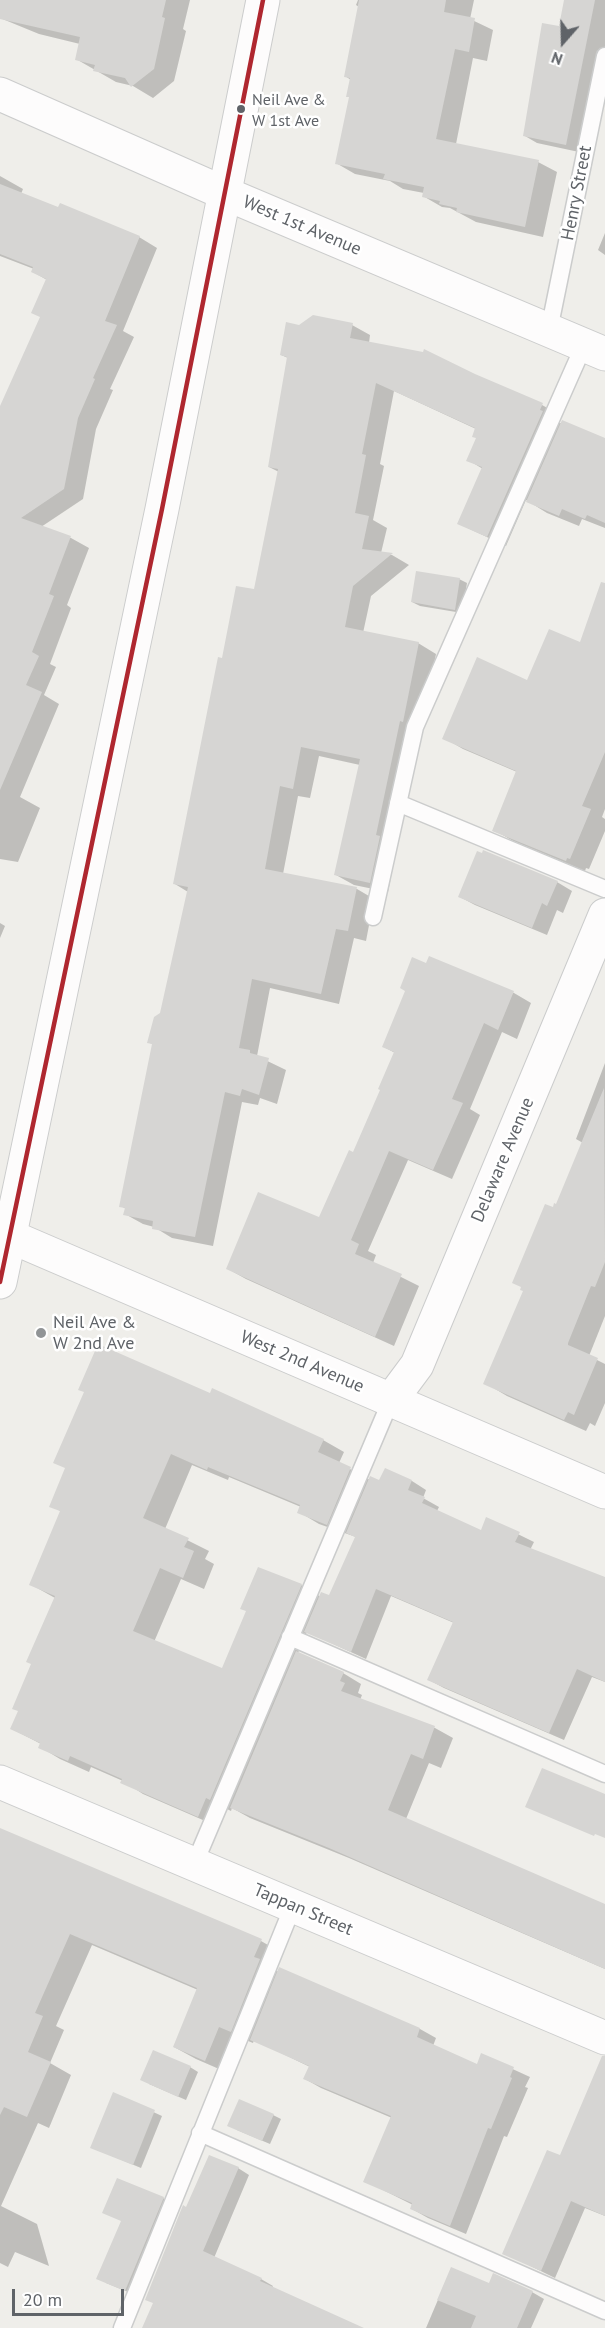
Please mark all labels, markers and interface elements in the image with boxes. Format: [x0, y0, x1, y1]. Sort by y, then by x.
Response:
north arrow [533, 12, 593, 72]
text: N [548, 48, 565, 70]
place label: Neil Ave & W 1st Ave [252, 90, 326, 128]
marker: Neil Ave & W 1st Ave [235, 103, 247, 115]
street label: Henry Street [557, 144, 597, 242]
street label: West 1st Avenue [240, 191, 364, 261]
street label: Delaware Avenue [467, 1094, 539, 1226]
place label: Neil Ave & W 2nd Ave [53, 1312, 136, 1354]
marker: Neil Ave & W 2nd Ave [34, 1326, 48, 1340]
street label: West 2nd Avenue [237, 1326, 367, 1398]
street label: Tappan Street [250, 1879, 356, 1941]
scale bar [15, 2277, 128, 2315]
text: 20 m [23, 2288, 62, 2311]

